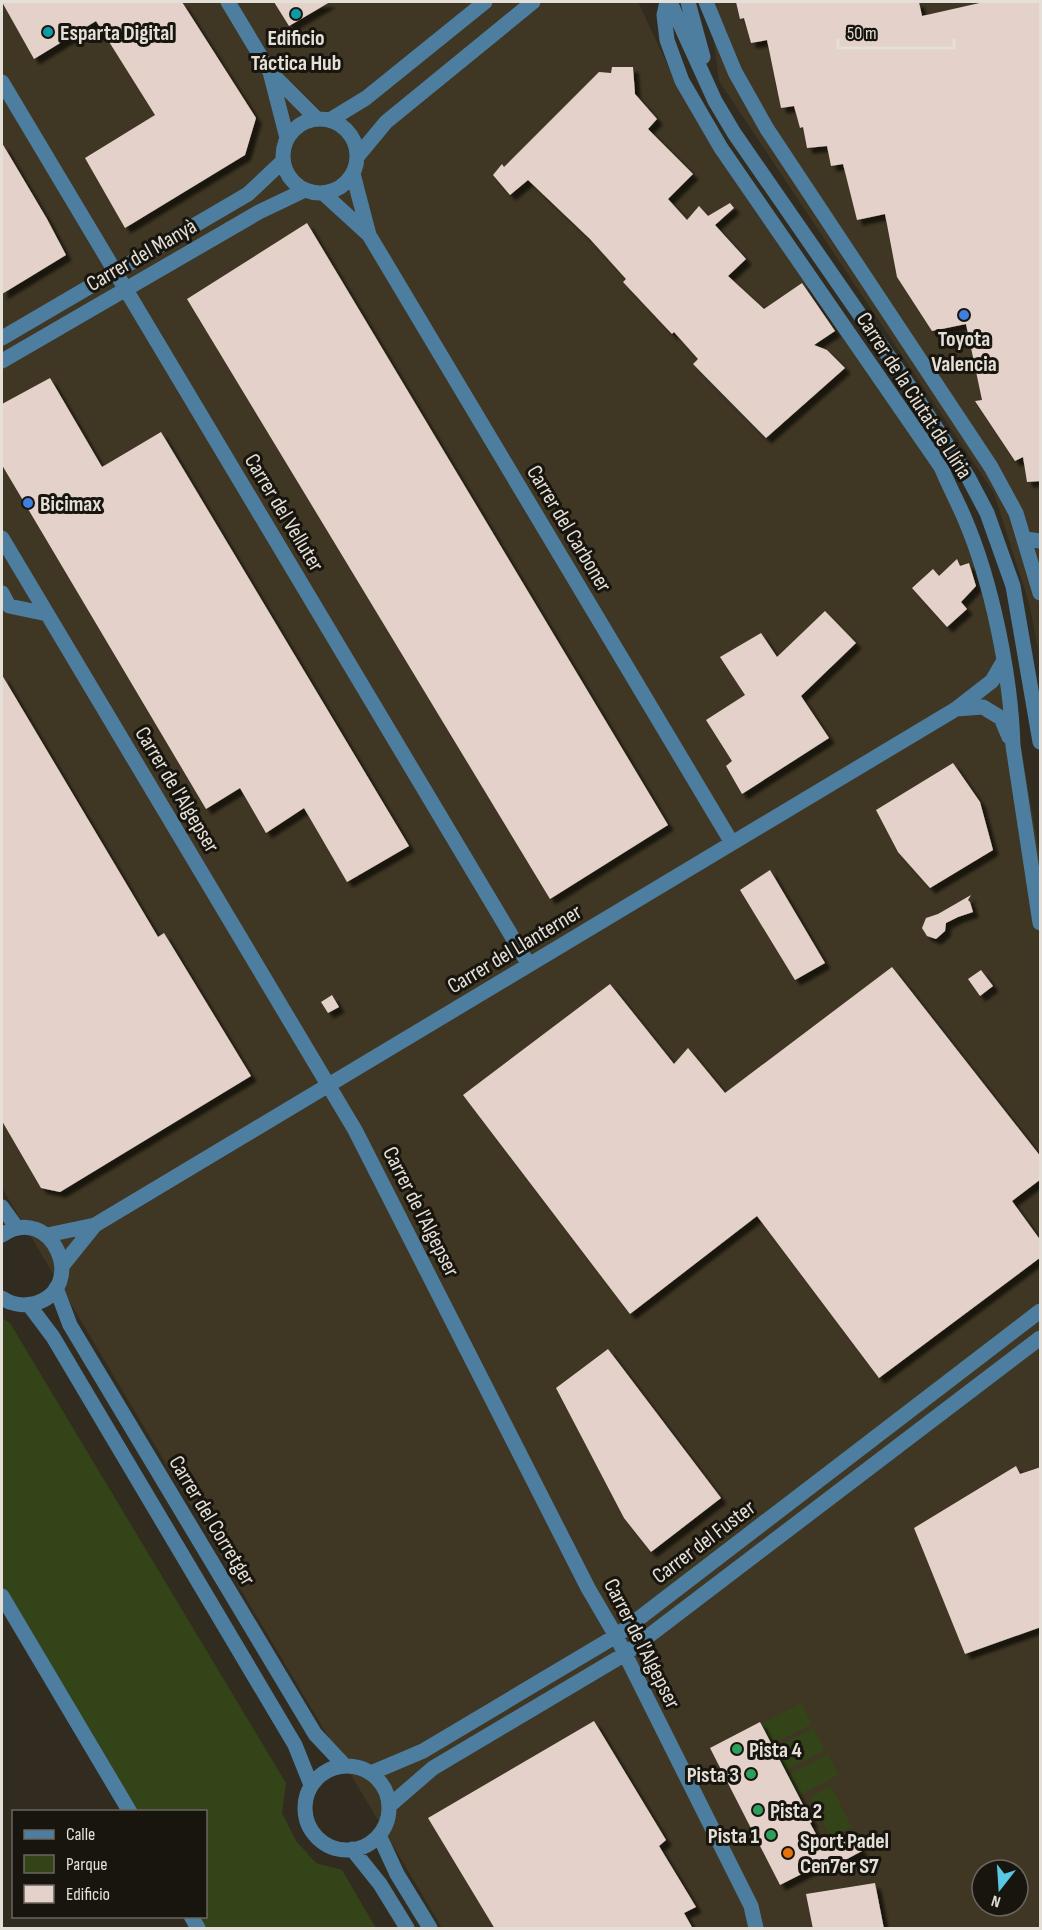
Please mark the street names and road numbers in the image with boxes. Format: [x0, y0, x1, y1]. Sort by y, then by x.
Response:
street label: Carrer del Manyà [82, 213, 202, 298]
street label: Carrer de la Ciutat de Llíria [850, 307, 978, 484]
street label: Carrer del Velluter [238, 449, 329, 576]
street label: Carrer del Carboner [520, 460, 617, 597]
street label: Carrer de l'Algepser [129, 722, 225, 858]
street label: Carrer del Llanterner [443, 899, 587, 1000]
street label: Carrer de l'Algepser [376, 1142, 465, 1281]
street label: Carrer del Corretger [162, 1451, 261, 1591]
street label: Carrer del Fuster [647, 1495, 761, 1590]
street label: Carrer de l'Algepser [597, 1574, 686, 1713]

